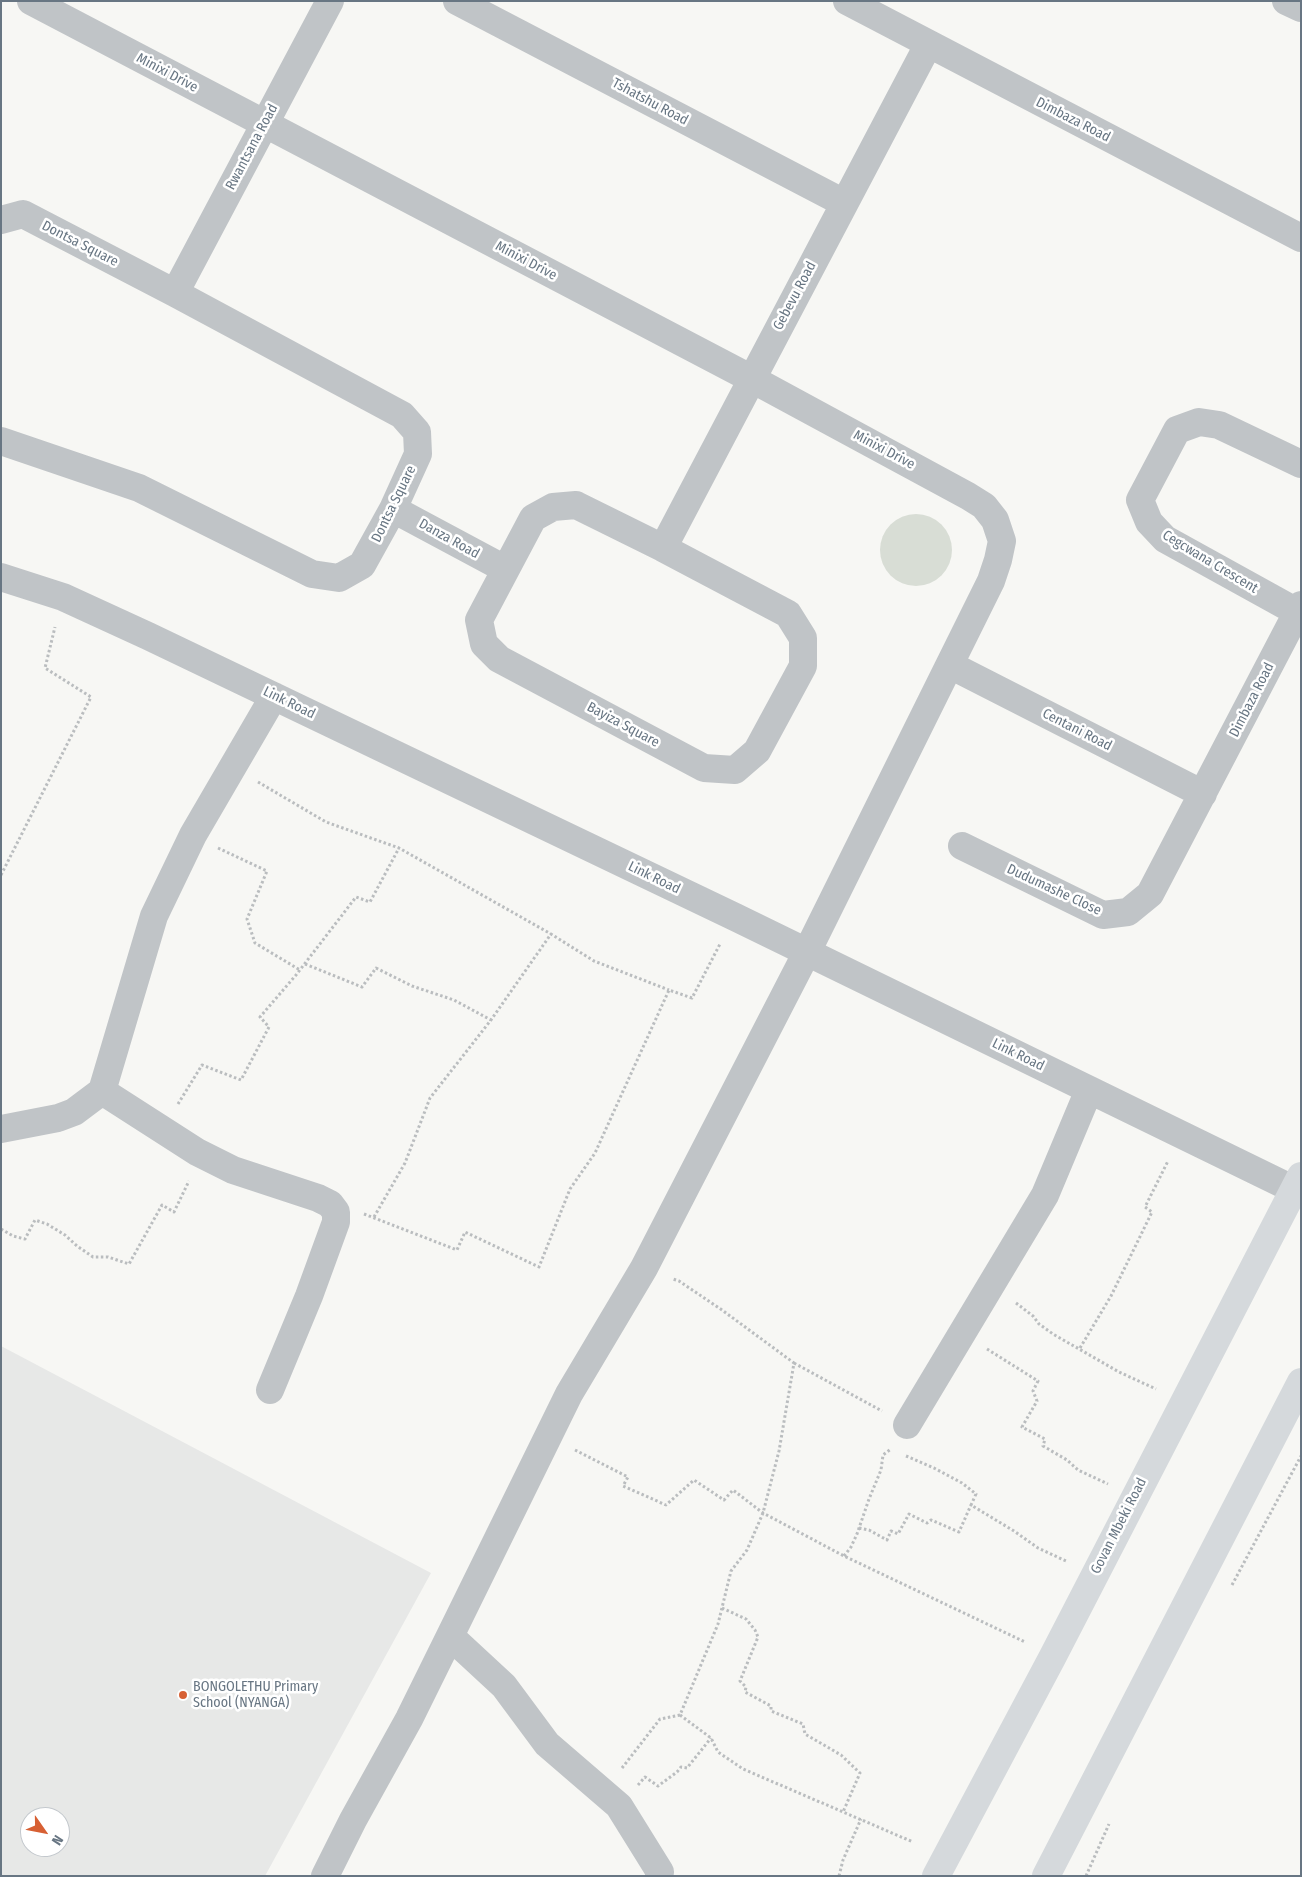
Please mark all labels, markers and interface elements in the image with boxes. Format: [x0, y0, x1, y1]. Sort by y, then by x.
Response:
street label: Minixi Drive [133, 50, 201, 96]
street label: Tshatshu Road [609, 75, 691, 129]
street label: Dimbaza Road [1033, 94, 1113, 146]
street label: Rwantsana Road [222, 101, 282, 193]
street label: Dontsa Square [39, 218, 121, 270]
street label: Minixi Drive [492, 238, 560, 284]
street label: Gebevu Road [770, 259, 820, 333]
street label: Minixi Drive [850, 427, 918, 473]
street label: Dontsa Square [368, 463, 420, 545]
street label: Danza Road [416, 515, 482, 563]
street label: Cegcwana Crescent [1159, 527, 1261, 597]
street label: Dimbaza Road [1226, 660, 1278, 740]
street label: Link Road [260, 683, 318, 723]
street label: Bayiza Square [584, 699, 662, 751]
street label: Centani Road [1039, 705, 1115, 755]
street label: Link Road [625, 858, 683, 898]
street label: Dudumashe Close [1004, 861, 1104, 919]
street label: Link Road [989, 1035, 1047, 1075]
street label: Govan Mbeki Road [1088, 1475, 1150, 1577]
place label: BONGOLETHU Primary School (NYANGA) [193, 1679, 318, 1711]
marker: BONGOLETHU Primary School (NYANGA) [177, 1689, 189, 1701]
north arrow [20, 1807, 70, 1857]
text: N [48, 1832, 67, 1848]

